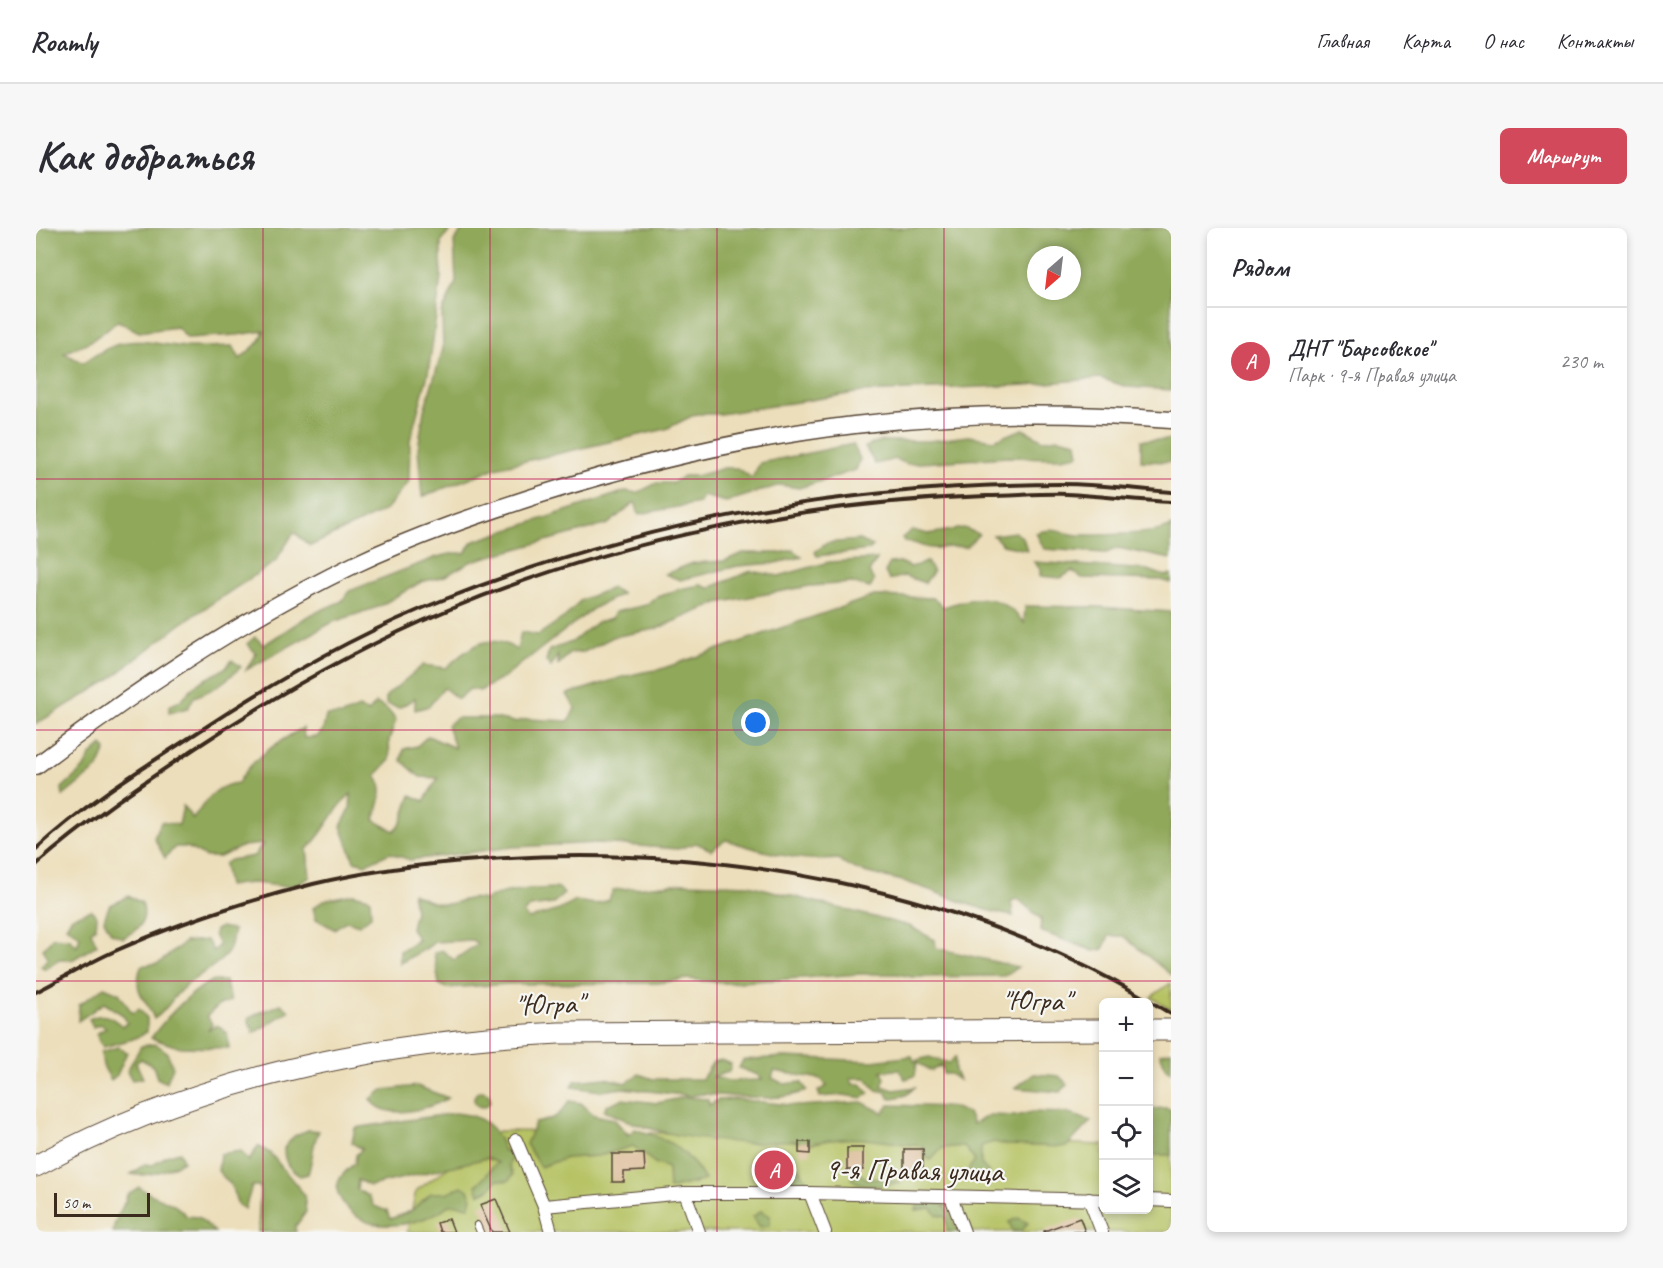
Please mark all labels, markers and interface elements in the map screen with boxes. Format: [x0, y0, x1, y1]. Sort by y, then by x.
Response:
text: Roamly [30, 24, 97, 59]
text: Главная [1316, 28, 1369, 54]
text: Карта [1402, 28, 1450, 54]
text: О нас [1483, 28, 1524, 54]
text: Контакты [1557, 28, 1633, 54]
button: Маршрут [1500, 128, 1627, 184]
text: Как добраться [36, 130, 253, 183]
north arrow [1027, 246, 1081, 300]
text: Рядом [1231, 251, 1289, 284]
text: ДНТ "Барсовское" [1288, 335, 1433, 363]
text: A [1245, 349, 1256, 374]
text: 230 m [1560, 349, 1603, 374]
text: Парк · 9-я Правая улица [1288, 363, 1456, 388]
your location [741, 708, 770, 737]
street label: "Югра" [1002, 981, 1076, 1019]
street label: "Югра" [514, 984, 590, 1024]
map controls [1099, 998, 1153, 1214]
button: + [1099, 998, 1153, 1052]
button: − [1099, 1052, 1153, 1106]
button: locate [1099, 1106, 1153, 1160]
pin: A [754, 1148, 794, 1192]
street label: 9-я Правая улица [825, 1149, 1005, 1191]
button: layers [1099, 1160, 1153, 1214]
scale bar [54, 1190, 150, 1218]
text: 50 m [63, 1193, 90, 1213]

